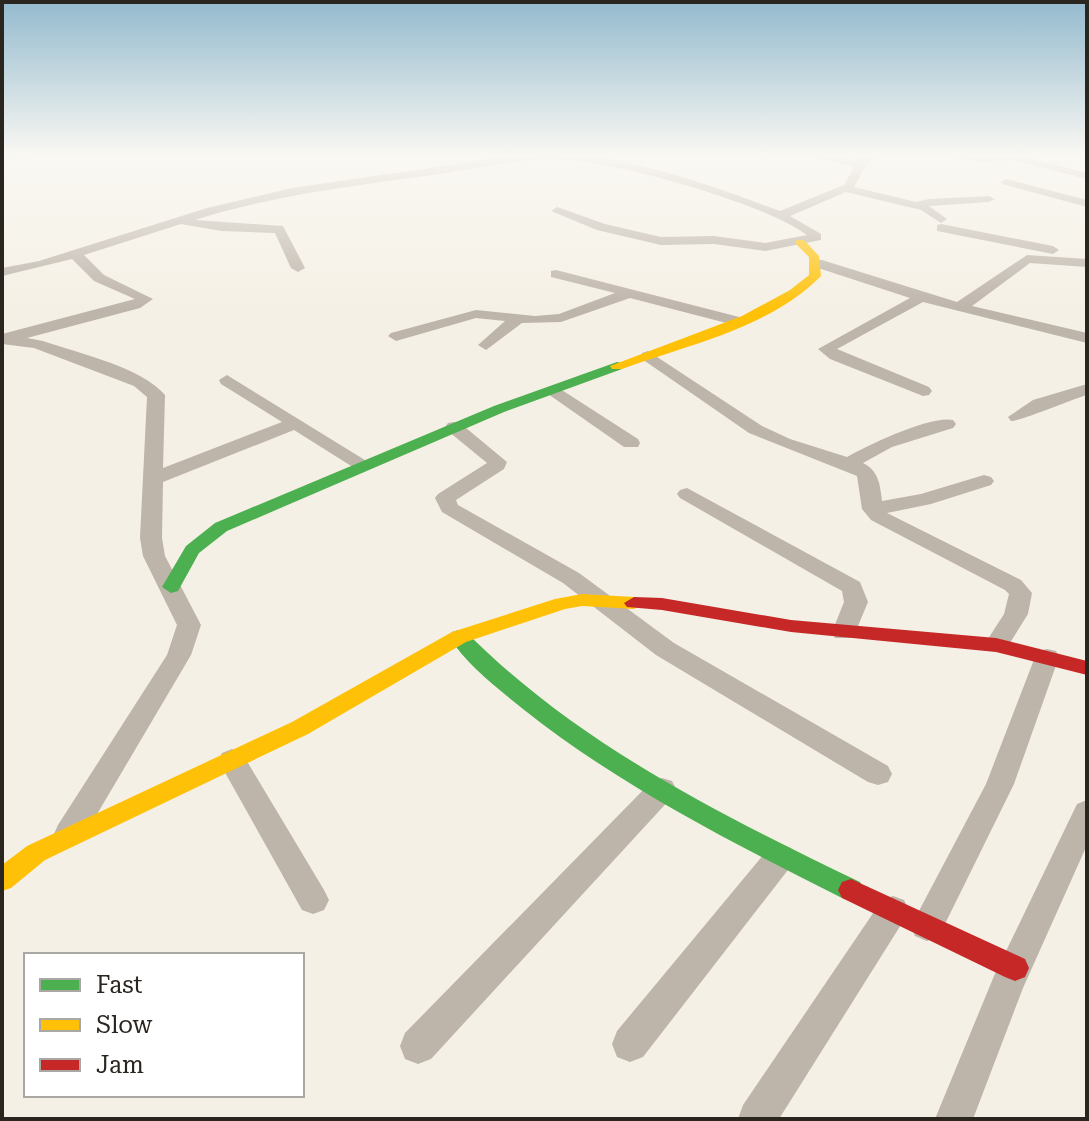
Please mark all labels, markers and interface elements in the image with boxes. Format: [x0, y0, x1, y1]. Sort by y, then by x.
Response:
legend [24, 953, 304, 1097]
text: Fast [96, 971, 143, 999]
text: Slow [96, 1011, 153, 1039]
text: Jam [96, 1051, 144, 1079]

